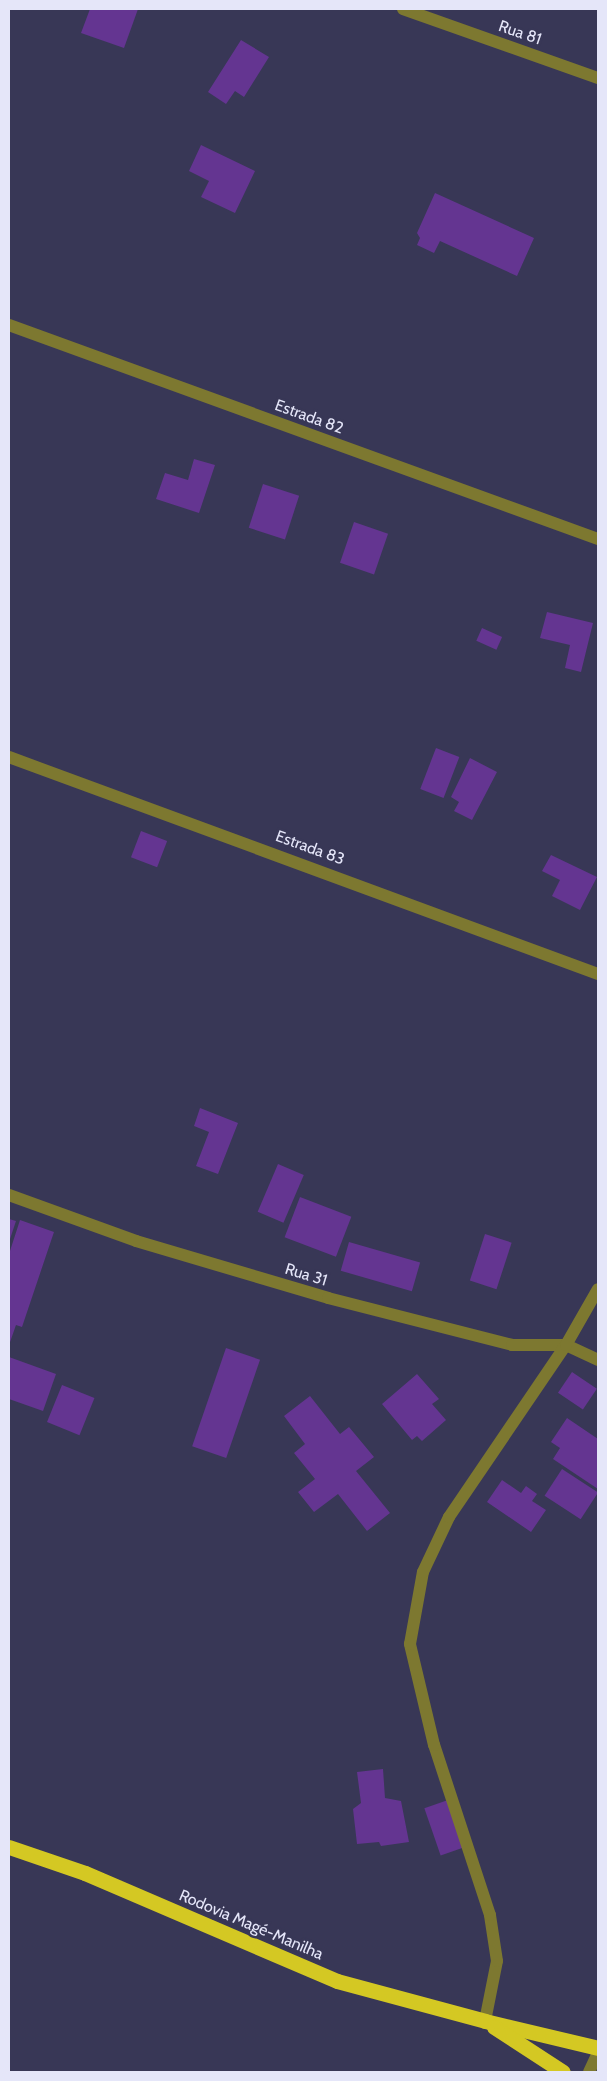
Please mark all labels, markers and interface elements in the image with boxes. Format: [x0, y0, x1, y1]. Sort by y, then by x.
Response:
street label: Rua 81 [496, 17, 544, 49]
street label: Estrada 82 [272, 396, 346, 438]
street label: Estrada 83 [273, 827, 347, 869]
street label: Rua 31 [283, 1260, 329, 1290]
street label: Rodovia Magé-Manilha [176, 1886, 326, 1964]

